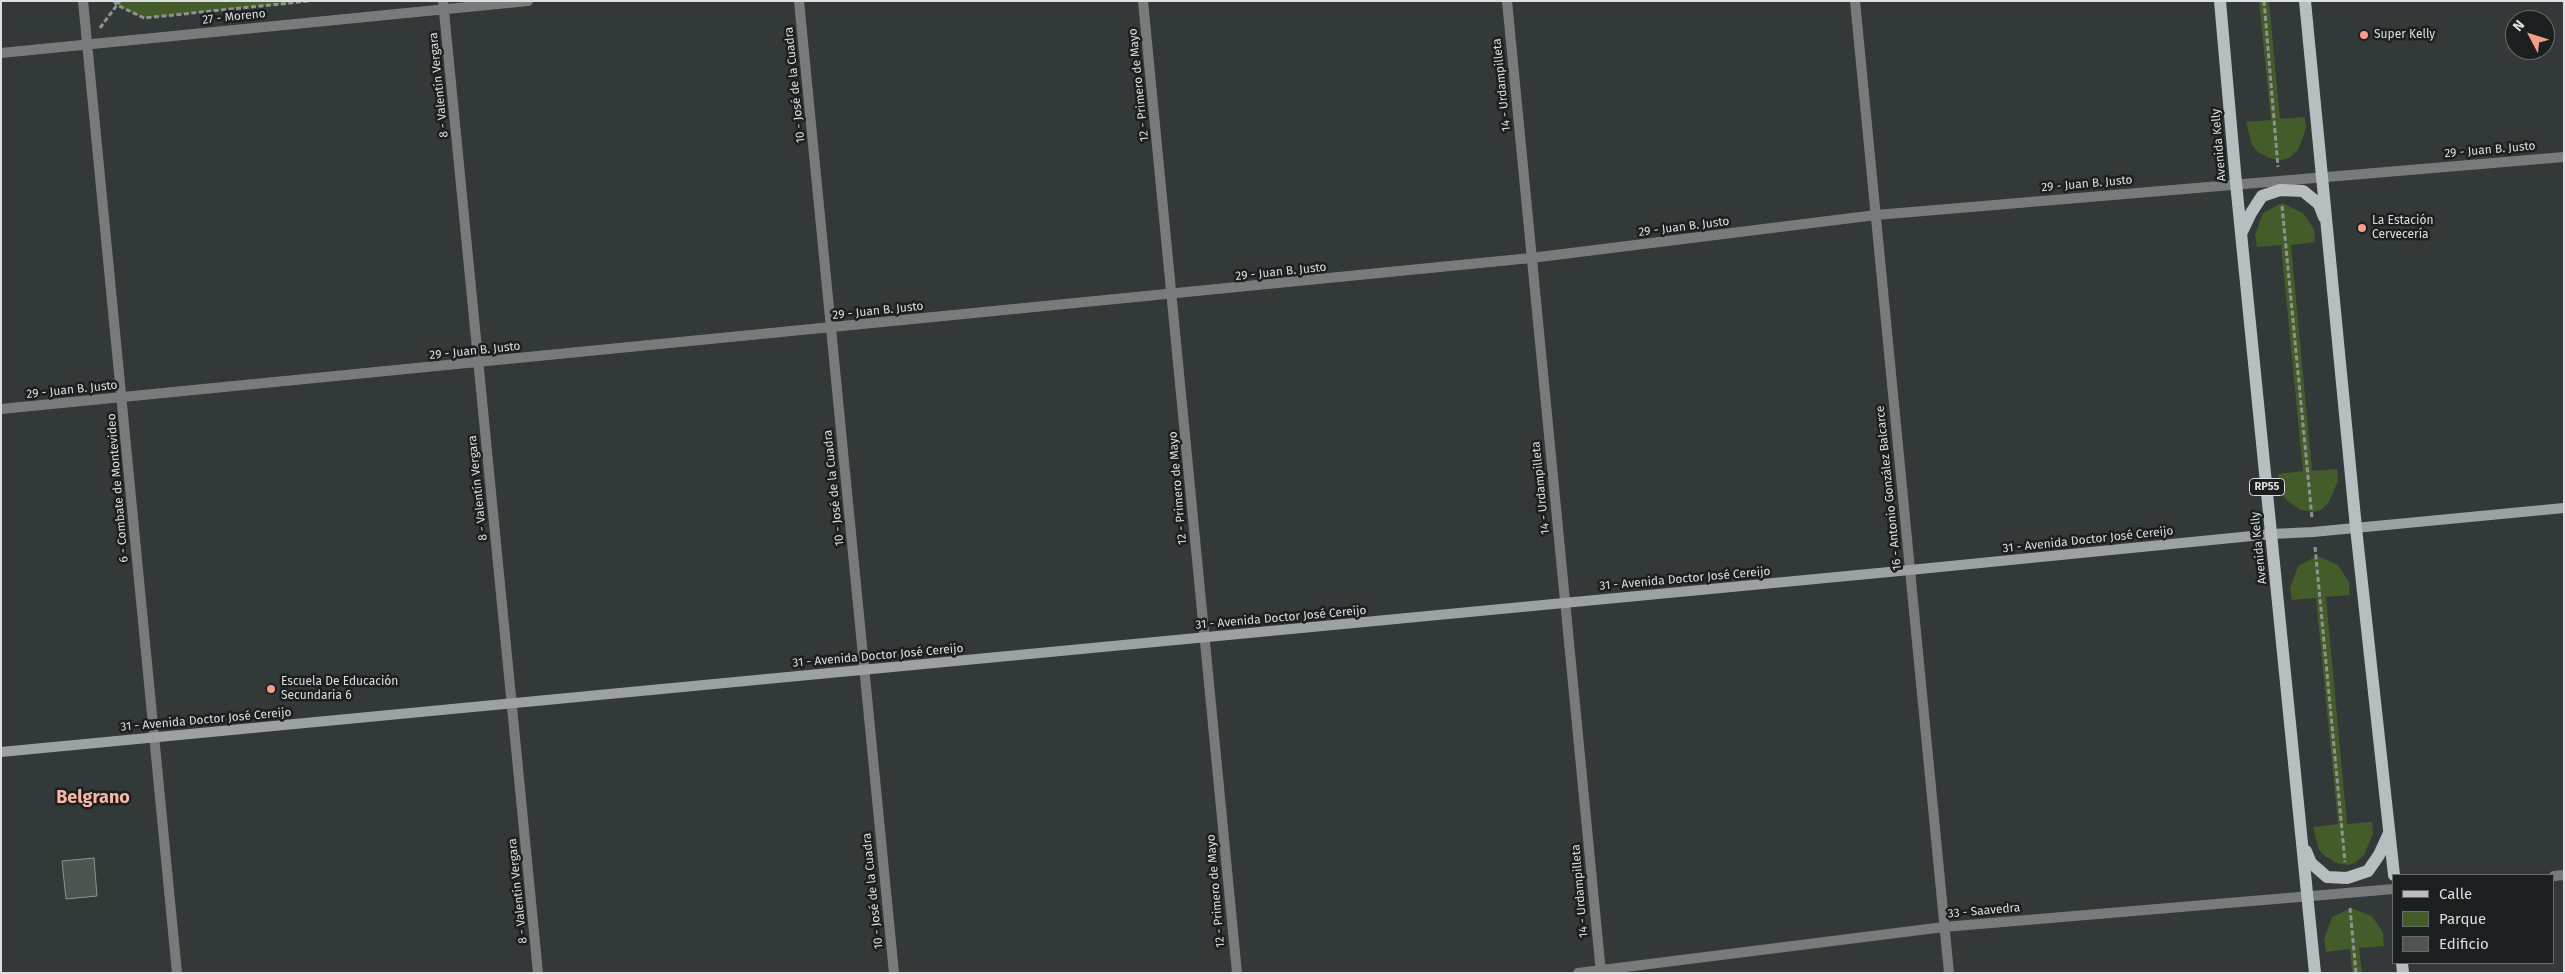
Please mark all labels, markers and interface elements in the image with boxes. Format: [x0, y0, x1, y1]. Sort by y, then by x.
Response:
street label: 27 - Moreno [202, 7, 266, 27]
north arrow [2505, 10, 2555, 60]
text: N [2509, 17, 2528, 35]
street label: 10 - José de la Cuadra [782, 26, 808, 144]
street label: 12 - Primero de Mayo [1126, 28, 1152, 142]
place label: Super Kelly [2374, 28, 2435, 42]
marker: Super Kelly [2358, 29, 2370, 41]
street label: 8 - Valentín Vergara [426, 32, 452, 138]
street label: 14 - Urdampilleta [1490, 38, 1514, 132]
street label: Avenida Kelly [2209, 108, 2229, 182]
street label: 29 - Juan B. Justo [2444, 139, 2536, 161]
street label: 29 - Juan B. Justo [2041, 173, 2133, 195]
street label: 29 - Juan B. Justo [1638, 214, 1730, 240]
place label: La Estación Cervecería [2372, 214, 2433, 242]
marker: La Estación Cervecería [2356, 222, 2368, 234]
street label: 29 - Juan B. Justo [1235, 260, 1327, 284]
street label: 29 - Juan B. Justo [832, 299, 924, 323]
street label: 29 - Juan B. Justo [429, 339, 521, 363]
street label: 29 - Juan B. Justo [26, 378, 118, 402]
street label: 16 - Antonio González Balcarce [1873, 405, 1905, 571]
street label: 6 - Combate de Montevideo [104, 413, 132, 563]
street label: 10 - José de la Cuadra [821, 429, 847, 547]
street label: 12 - Primero de Mayo [1166, 431, 1190, 545]
street label: 8 - Valentín Vergara [465, 435, 491, 541]
street label: 14 - Urdampilleta [1529, 441, 1553, 535]
road number: RP55 [2250, 478, 2284, 496]
street label: Avenida Kelly [2248, 511, 2270, 585]
street label: 31 - Avenida Doctor José Cereijo [2002, 524, 2174, 556]
street label: 31 - Avenida Doctor José Cereijo [1599, 564, 1771, 594]
street label: 31 - Avenida Doctor José Cereijo [1195, 603, 1367, 633]
street label: 31 - Avenida Doctor José Cereijo [792, 641, 964, 671]
place label: Escuela De Educación Secundaria 6 [281, 675, 398, 703]
marker: Escuela De Educación Secundaria 6 [265, 683, 277, 695]
street label: 31 - Avenida Doctor José Cereijo [120, 705, 292, 735]
district label: Belgrano [56, 787, 130, 809]
street label: 10 - José de la Cuadra [860, 832, 886, 950]
street label: 12 - Primero de Mayo [1204, 834, 1228, 948]
street label: 8 - Valentín Vergara [505, 838, 531, 944]
street label: 14 - Urdampilleta [1569, 844, 1591, 938]
legend [2392, 874, 2555, 964]
text: Calle [2439, 885, 2472, 903]
street label: 33 - Saavedra [1947, 901, 2021, 921]
text: Parque [2439, 910, 2486, 928]
text: Edificio [2439, 935, 2489, 953]

